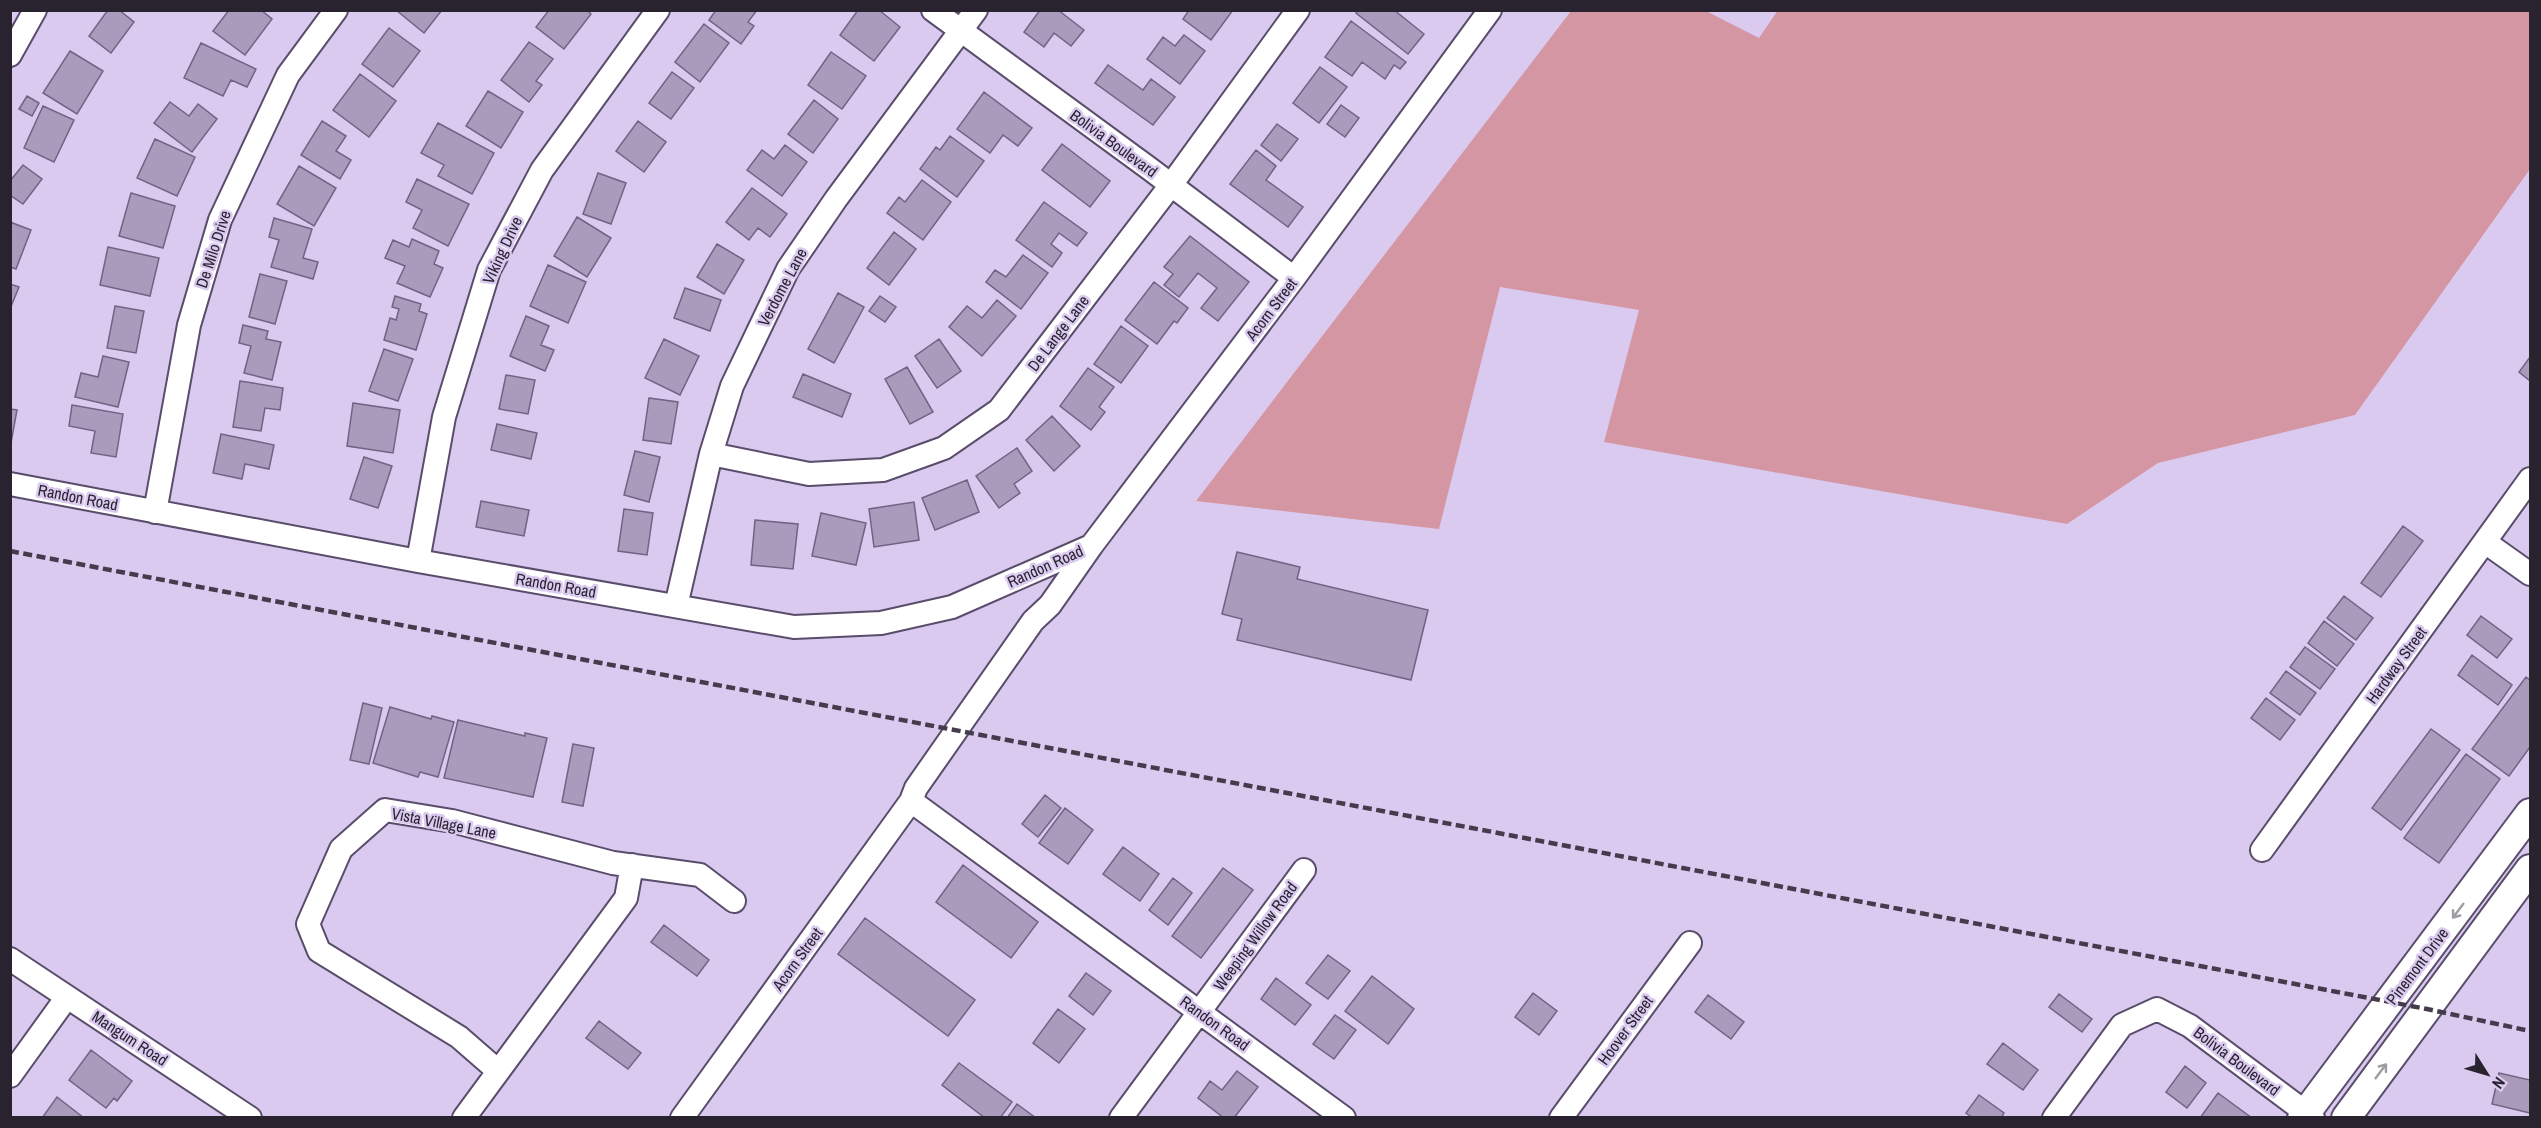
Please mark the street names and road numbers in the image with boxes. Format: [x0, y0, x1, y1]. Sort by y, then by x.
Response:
street label: Bolivia Boulevard [1066, 104, 1162, 182]
street label: De Milo Drive [190, 207, 236, 291]
street label: Viking Drive [477, 213, 527, 287]
street label: Verdome Lane [752, 244, 812, 330]
street label: Acorn Street [1240, 273, 1302, 346]
street label: De Lange Lane [1022, 291, 1094, 375]
street label: Randon Road [36, 478, 120, 516]
street label: Randon Road [1004, 539, 1086, 593]
street label: Randon Road [514, 567, 598, 603]
street label: Hardway Street [2361, 622, 2432, 708]
street label: Vista Village Lane [390, 802, 498, 844]
street label: Weeping Willow Road [1208, 877, 1302, 995]
street label: Acorn Street [766, 923, 828, 996]
street label: Pinemont Drive [2381, 923, 2453, 1009]
street label: Randon Road [1176, 990, 1254, 1056]
street label: Hoover Street [1592, 991, 1658, 1069]
street label: Mangum Road [88, 1005, 172, 1071]
street label: Bolivia Boulevard [2189, 1021, 2285, 1101]

